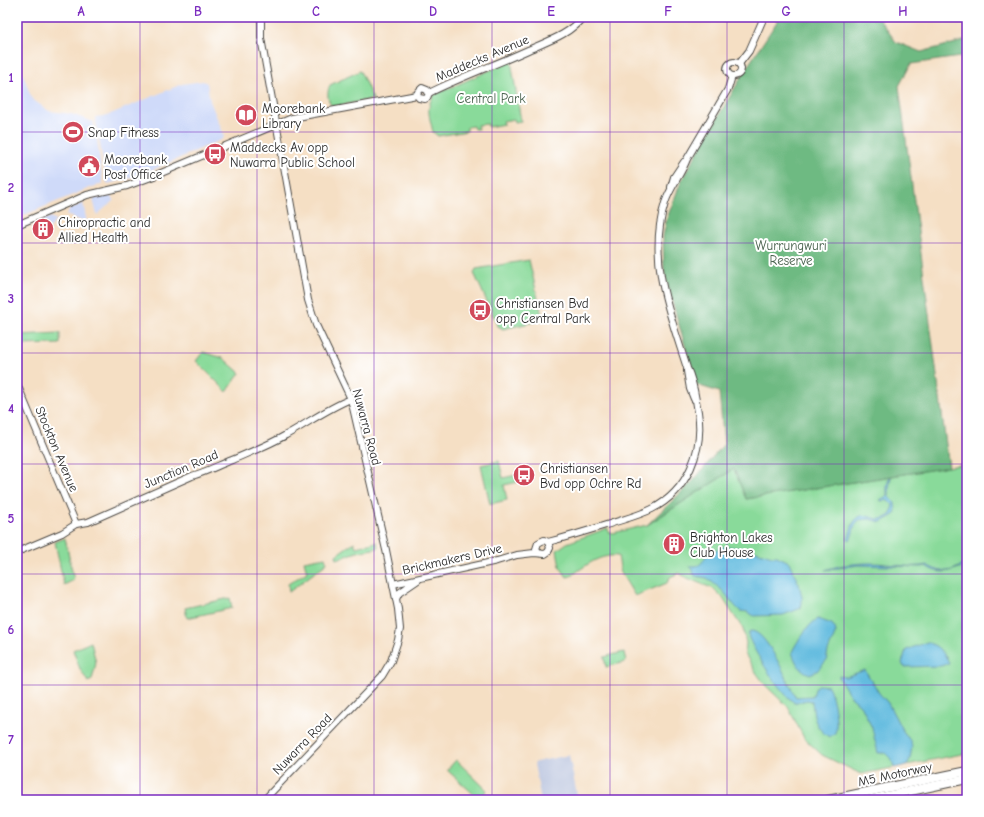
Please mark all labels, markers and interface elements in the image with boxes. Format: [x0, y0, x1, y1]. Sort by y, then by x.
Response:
text: A [77, 4, 85, 19]
text: B [194, 4, 202, 19]
text: C [312, 4, 320, 19]
text: D [429, 4, 437, 19]
text: E [547, 4, 555, 19]
text: F [664, 4, 672, 19]
text: G [781, 4, 791, 19]
text: H [898, 4, 908, 19]
street label: Maddecks Avenue [433, 31, 531, 84]
text: 1 [8, 70, 14, 85]
park label: Central Park [456, 91, 526, 106]
place label: Moorebank Library [262, 101, 326, 131]
library icon: Moorebank Library [233, 102, 259, 128]
sports icon: Snap Fitness [60, 119, 86, 145]
place label: Snap Fitness [88, 125, 159, 140]
place label: Maddecks Av opp Nuwarra Public School [230, 140, 355, 170]
bus stop icon: Maddecks Av opp Nuwarra Public School [202, 141, 228, 167]
place label: Moorebank Post Office [104, 152, 168, 182]
public building icon: Moorebank Post Office [76, 153, 102, 179]
text: 2 [8, 180, 14, 195]
place label: Chiropractic and Allied Health [58, 215, 151, 245]
building icon: Chiropractic and Allied Health [30, 216, 56, 242]
park label: Wurrungwuri Reserve [755, 238, 827, 268]
text: 3 [8, 291, 14, 306]
place label: Christiansen Bvd opp Central Park [496, 296, 591, 326]
bus stop icon: Christiansen Bvd opp Central Park [467, 297, 493, 323]
street label: Nuwarra Road [350, 387, 384, 467]
text: 4 [8, 401, 14, 416]
street label: Stockton Avenue [32, 404, 82, 494]
street label: Junction Road [142, 447, 220, 491]
place label: Christiansen Bvd opp Ochre Rd [540, 461, 641, 491]
bus stop icon: Christiansen Bvd opp Ochre Rd [511, 462, 537, 488]
text: 5 [8, 511, 15, 526]
place label: Brighton Lakes Club House [690, 530, 773, 560]
building icon: Brighton Lakes Club House [661, 531, 687, 557]
street label: Brickmakers Drive [401, 540, 504, 578]
text: 6 [8, 622, 15, 637]
street label: Nuwarra Road [269, 711, 335, 777]
text: 7 [8, 732, 14, 747]
street label: M5 Motorway [857, 759, 934, 789]

